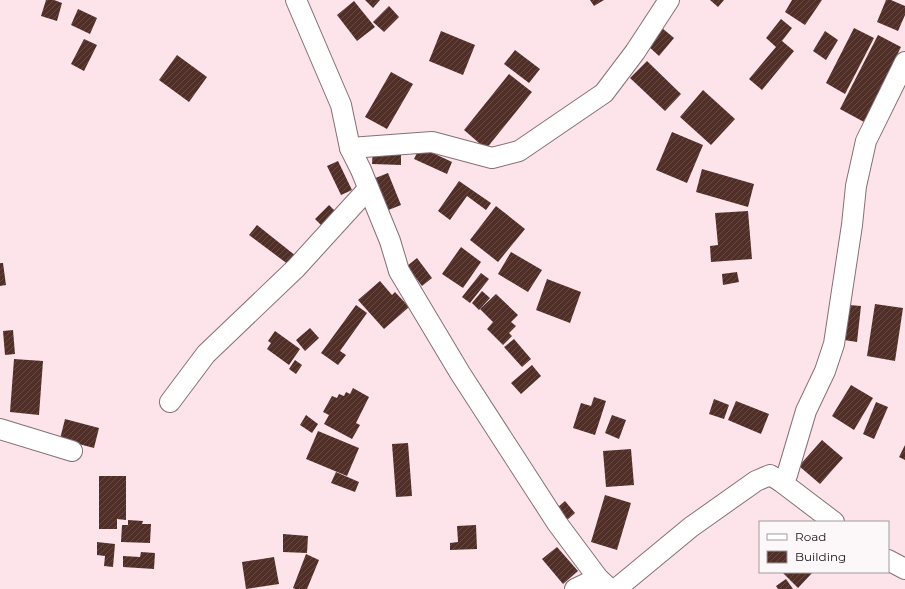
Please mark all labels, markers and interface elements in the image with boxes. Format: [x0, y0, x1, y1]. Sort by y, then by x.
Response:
legend [759, 521, 889, 573]
text: Road [795, 529, 826, 544]
text: Building [795, 549, 846, 564]

